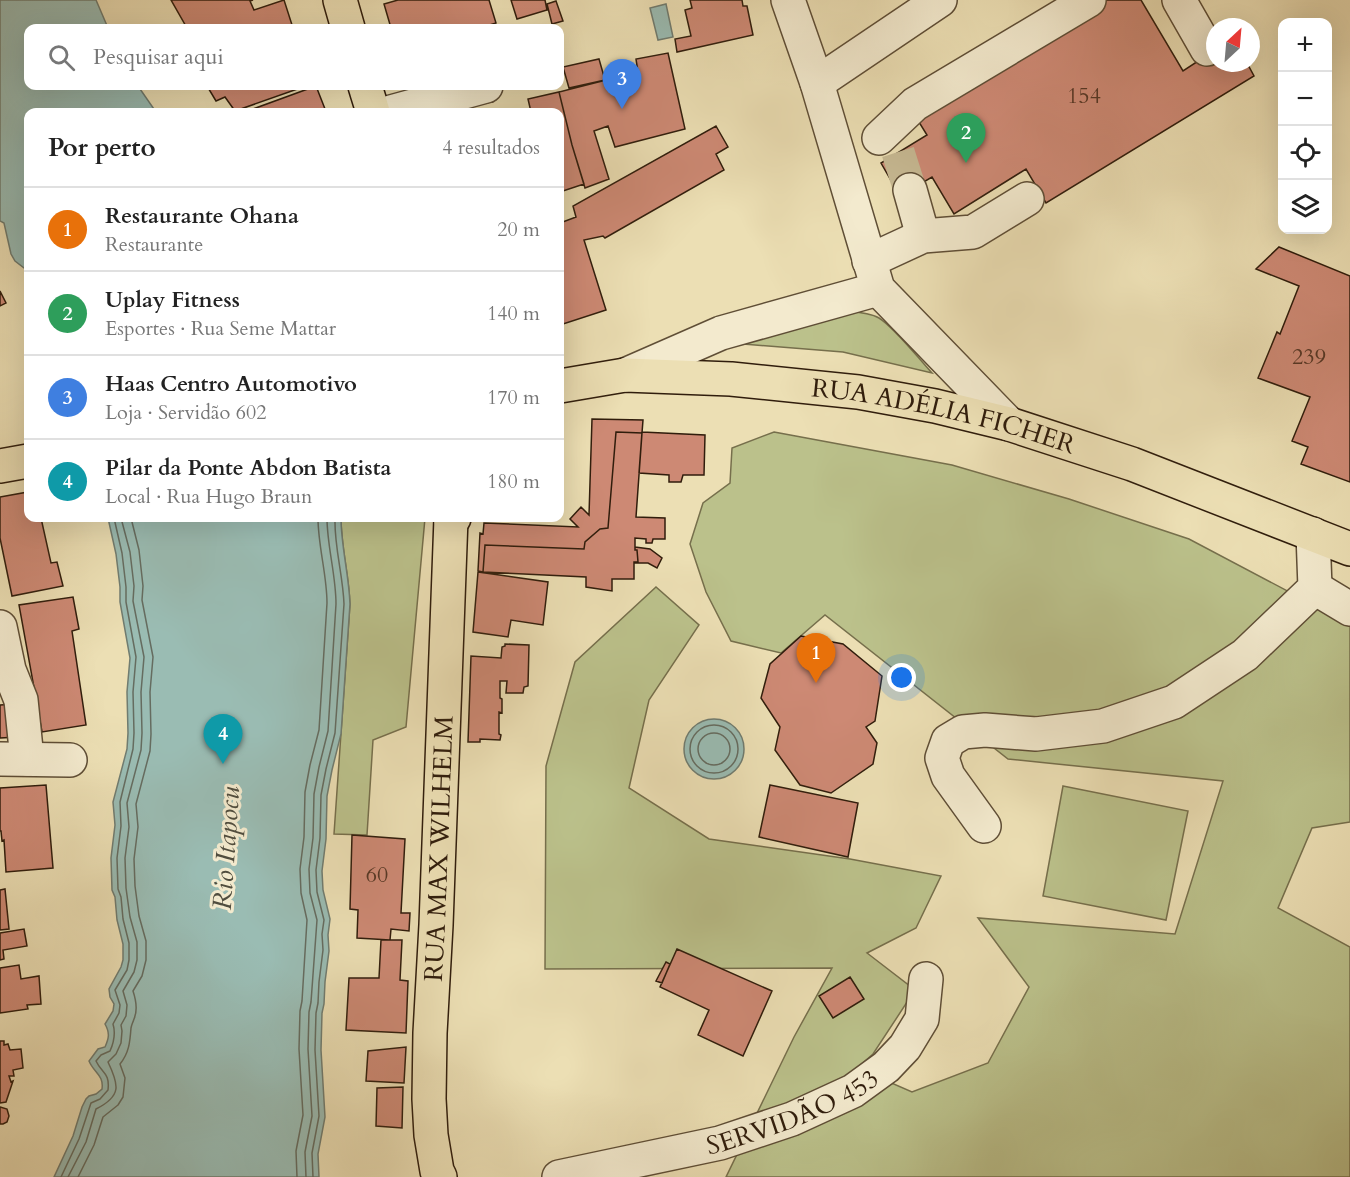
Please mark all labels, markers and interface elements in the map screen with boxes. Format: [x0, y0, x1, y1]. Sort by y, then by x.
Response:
north arrow [1206, 18, 1260, 72]
map controls [1278, 18, 1332, 234]
button: + [1278, 18, 1332, 72]
search box [24, 24, 564, 90]
icon: search [45, 41, 78, 74]
text: Pesquisar aqui [93, 42, 224, 72]
pin: 3 [602, 60, 642, 109]
button: − [1278, 72, 1332, 126]
house number: 154 [1067, 81, 1101, 111]
pin: 2 [946, 114, 986, 163]
button: locate [1278, 126, 1332, 180]
text: Por perto [48, 130, 156, 165]
text: 4 resultados [442, 134, 540, 161]
button: layers [1278, 180, 1332, 234]
text: Restaurante Ohana [105, 201, 299, 231]
text: 1 [62, 216, 73, 243]
text: 20 m [497, 216, 540, 243]
text: Restaurante [105, 231, 203, 258]
text: Uplay Fitness [105, 285, 240, 315]
text: 2 [62, 300, 73, 327]
text: 140 m [487, 300, 540, 327]
text: Esportes · Rua Seme Mattar [105, 315, 336, 342]
house number: 239 [1292, 342, 1326, 372]
text: Haas Centro Automotivo [105, 369, 357, 399]
street label: RUA ADÉLIA FICHER [810, 370, 1080, 462]
text: 3 [62, 384, 73, 411]
text: 170 m [487, 384, 540, 411]
text: Loja · Servidão 602 [105, 399, 266, 426]
text: Pilar da Ponte Abdon Batista [105, 453, 391, 483]
text: 4 [62, 468, 73, 495]
text: 180 m [487, 468, 540, 495]
text: Local · Rua Hugo Braun [105, 483, 312, 510]
pin: 1 [796, 634, 836, 683]
your location [887, 663, 916, 692]
pin: 4 [204, 714, 242, 764]
street label: RUA MAX WILHELM [416, 715, 462, 983]
water label: Rio Itapocu [204, 785, 249, 911]
house number: 60 [366, 860, 388, 890]
street label: SERVIDÃO 453 [703, 1061, 886, 1163]

